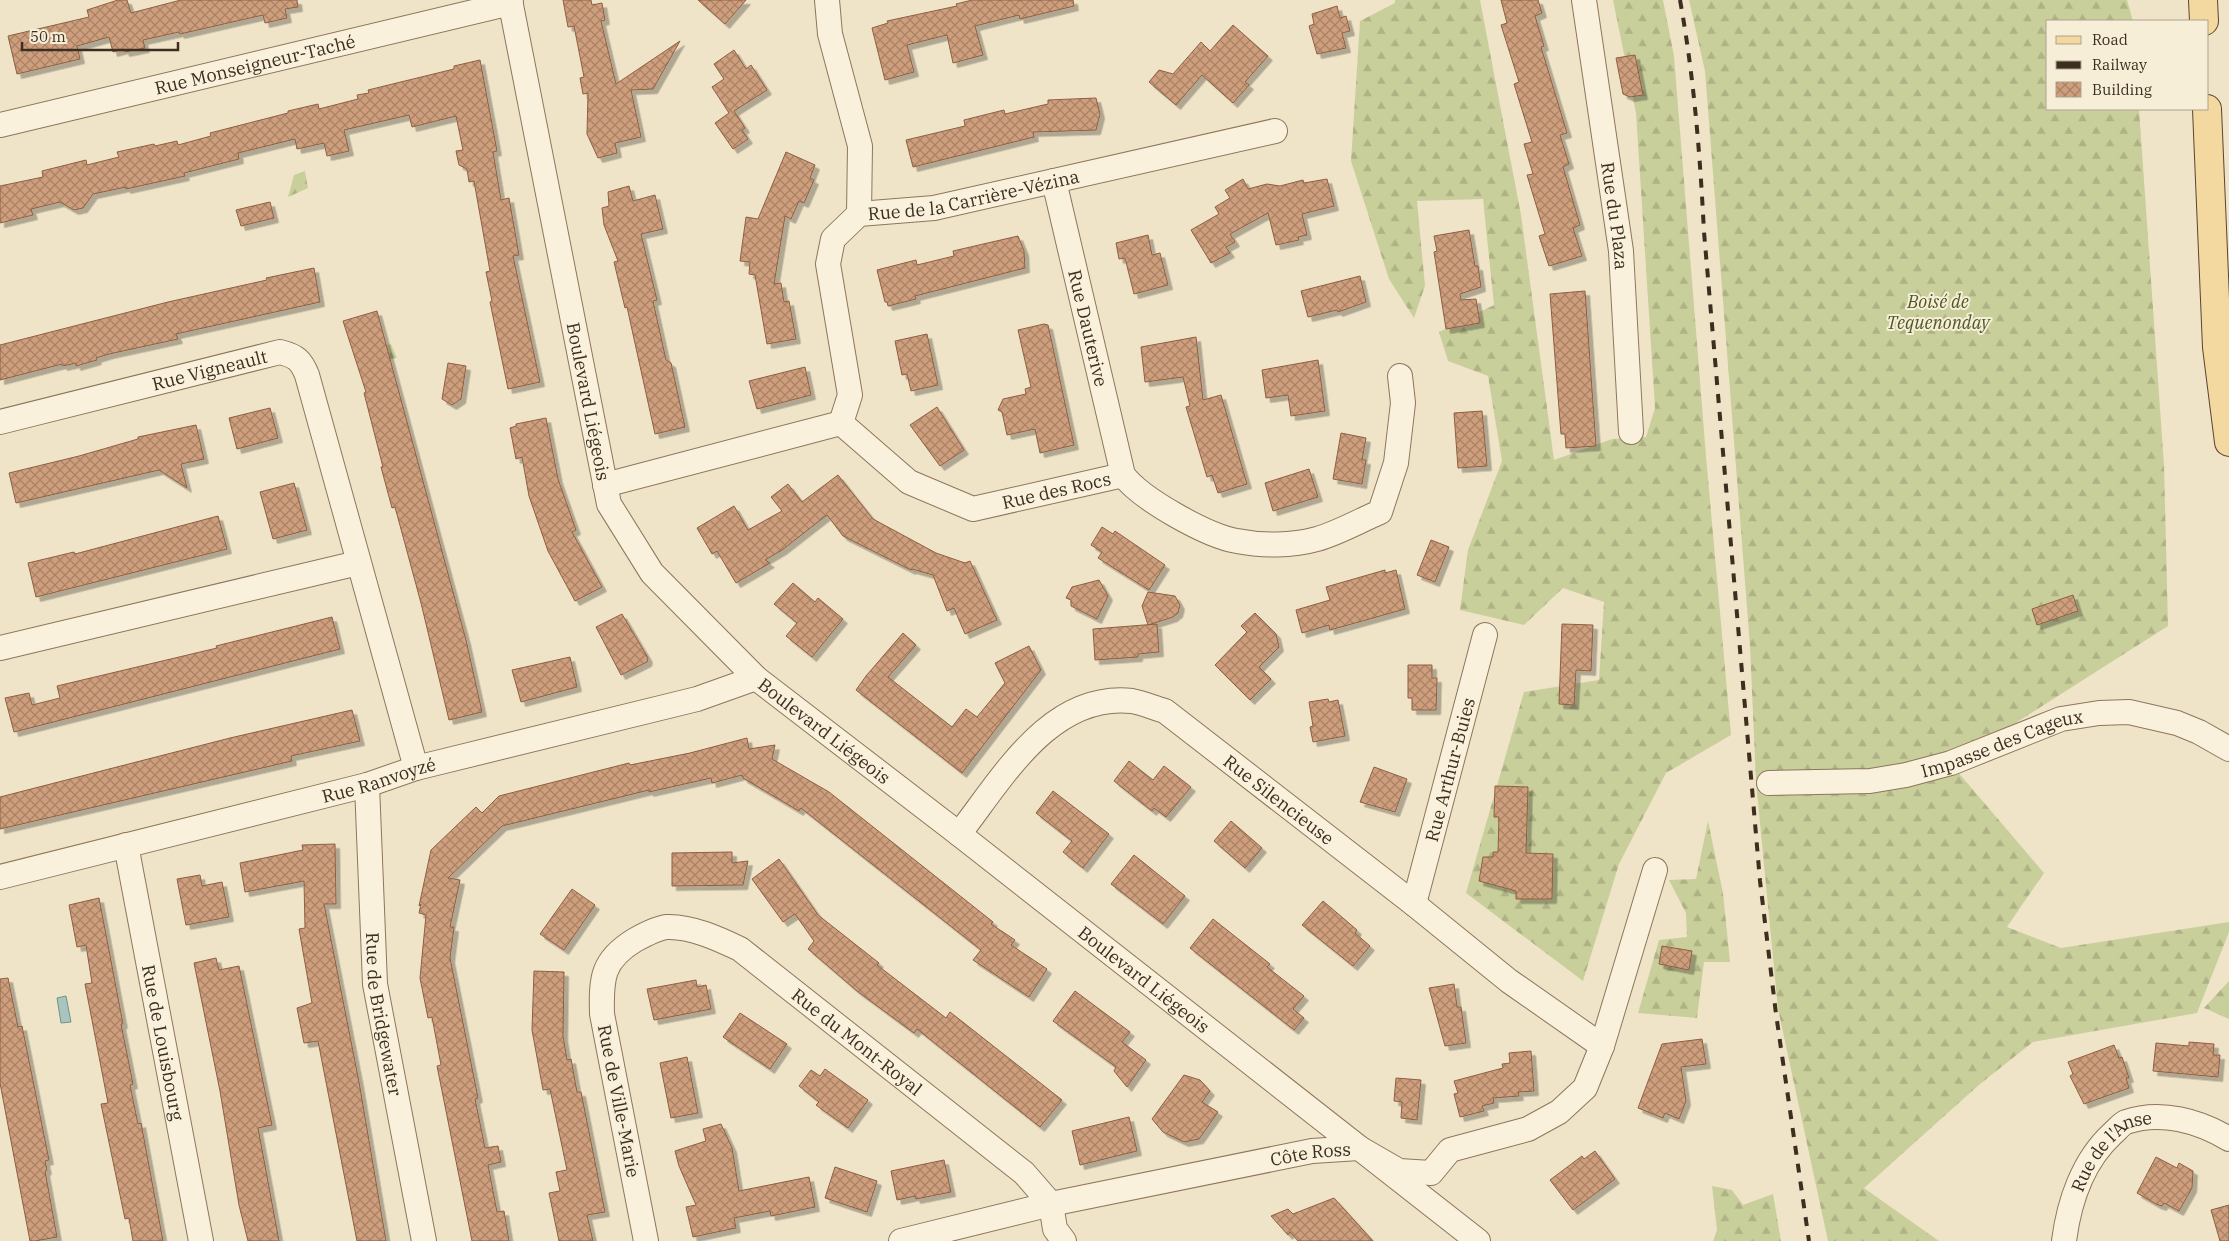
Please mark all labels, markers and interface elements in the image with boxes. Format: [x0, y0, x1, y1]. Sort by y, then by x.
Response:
scale bar [22, 20, 179, 52]
legend [2046, 20, 2209, 110]
text: 50 m [30, 27, 66, 46]
street label: Rue Monseigneur-Taché [152, 29, 358, 99]
text: Road [2092, 30, 2128, 49]
text: Railway [2092, 55, 2147, 74]
text: Building [2092, 80, 2152, 99]
street label: Rue du Plaza [1596, 160, 1634, 270]
street label: Rue de la Carrière-Vézina [867, 164, 1082, 225]
street label: Rue Dauterive [1064, 267, 1113, 389]
park label: Boisé de Tequenonday [1887, 290, 1991, 334]
street label: Boulevard Liégeois [562, 320, 616, 482]
street label: Rue Vigneault [149, 344, 270, 395]
street label: Rue des Rocs [1000, 467, 1113, 514]
street label: Boulevard Liégeois [754, 672, 895, 789]
street label: Rue Arthur-Buies [1419, 695, 1480, 844]
street label: Impasse des Cageux [1918, 704, 2085, 782]
street label: Rue Silencieuse [1219, 749, 1339, 849]
street label: Rue Ranvoyzé [319, 752, 438, 807]
street label: Boulevard Liégeois [1074, 921, 1214, 1038]
street label: Rue de Bridgewater [361, 932, 408, 1098]
street label: Rue de Louisbourg [137, 963, 189, 1123]
street label: Rue du Mont-Royal [787, 983, 927, 1100]
street label: Rue de Ville-Marie [593, 1022, 645, 1180]
street label: Rue de l'Anse [2065, 1106, 2153, 1195]
street label: Côte Ross [1268, 1137, 1352, 1171]

